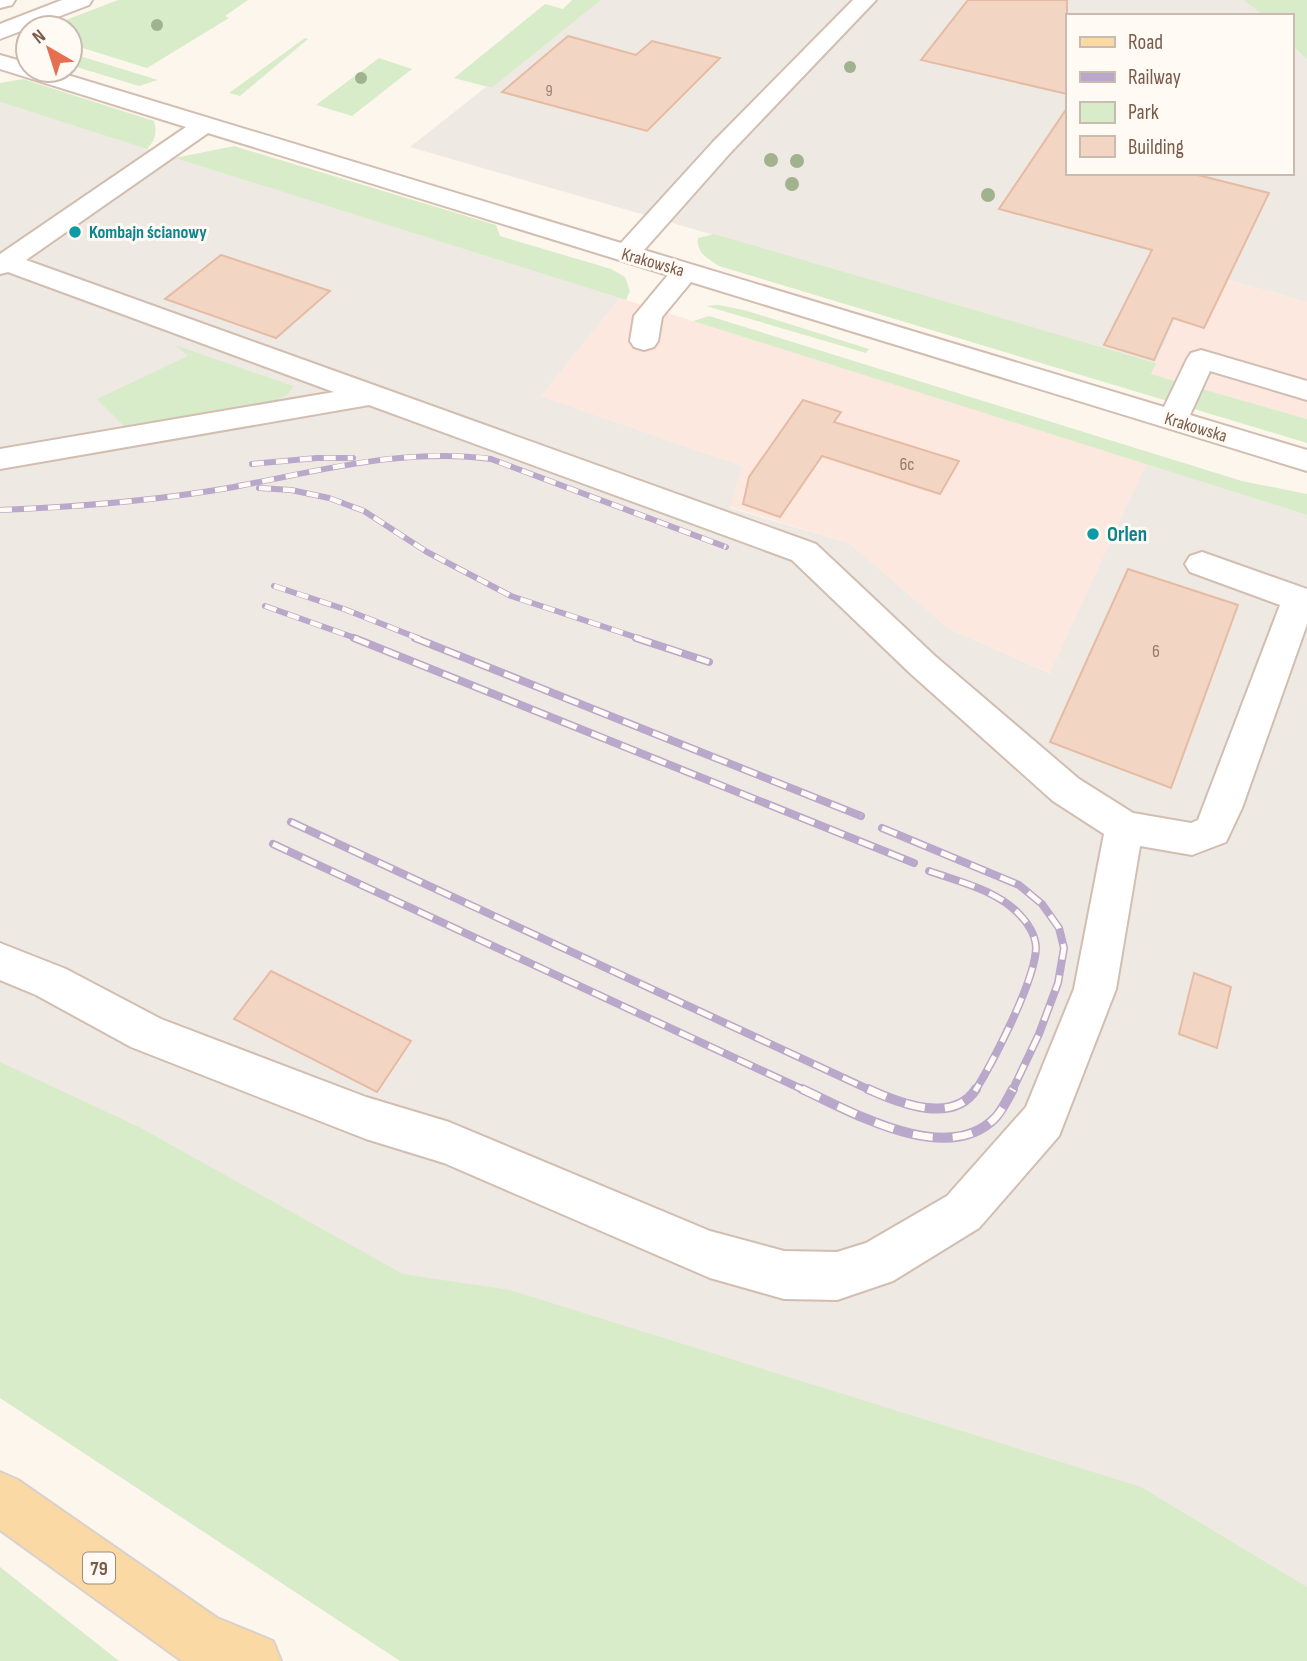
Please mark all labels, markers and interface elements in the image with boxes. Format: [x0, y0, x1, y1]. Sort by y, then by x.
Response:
north arrow [14, 14, 84, 84]
legend [1066, 14, 1293, 175]
text: N [28, 25, 50, 49]
text: Road [1128, 30, 1163, 55]
text: Railway [1128, 65, 1181, 90]
house number: 9 [545, 82, 553, 101]
text: Park [1128, 100, 1159, 125]
text: Building [1128, 135, 1184, 160]
place label: Kombajn ścianowy [89, 222, 207, 243]
marker: Kombajn ścianowy [67, 224, 83, 240]
street label: Krakowska [619, 244, 687, 281]
street label: Krakowska [1162, 408, 1230, 447]
house number: 6c [899, 454, 915, 475]
place label: Orlen [1107, 522, 1147, 547]
marker: Orlen [1085, 526, 1101, 542]
house number: 6 [1152, 641, 1160, 662]
road number: 79 [83, 1552, 115, 1584]

